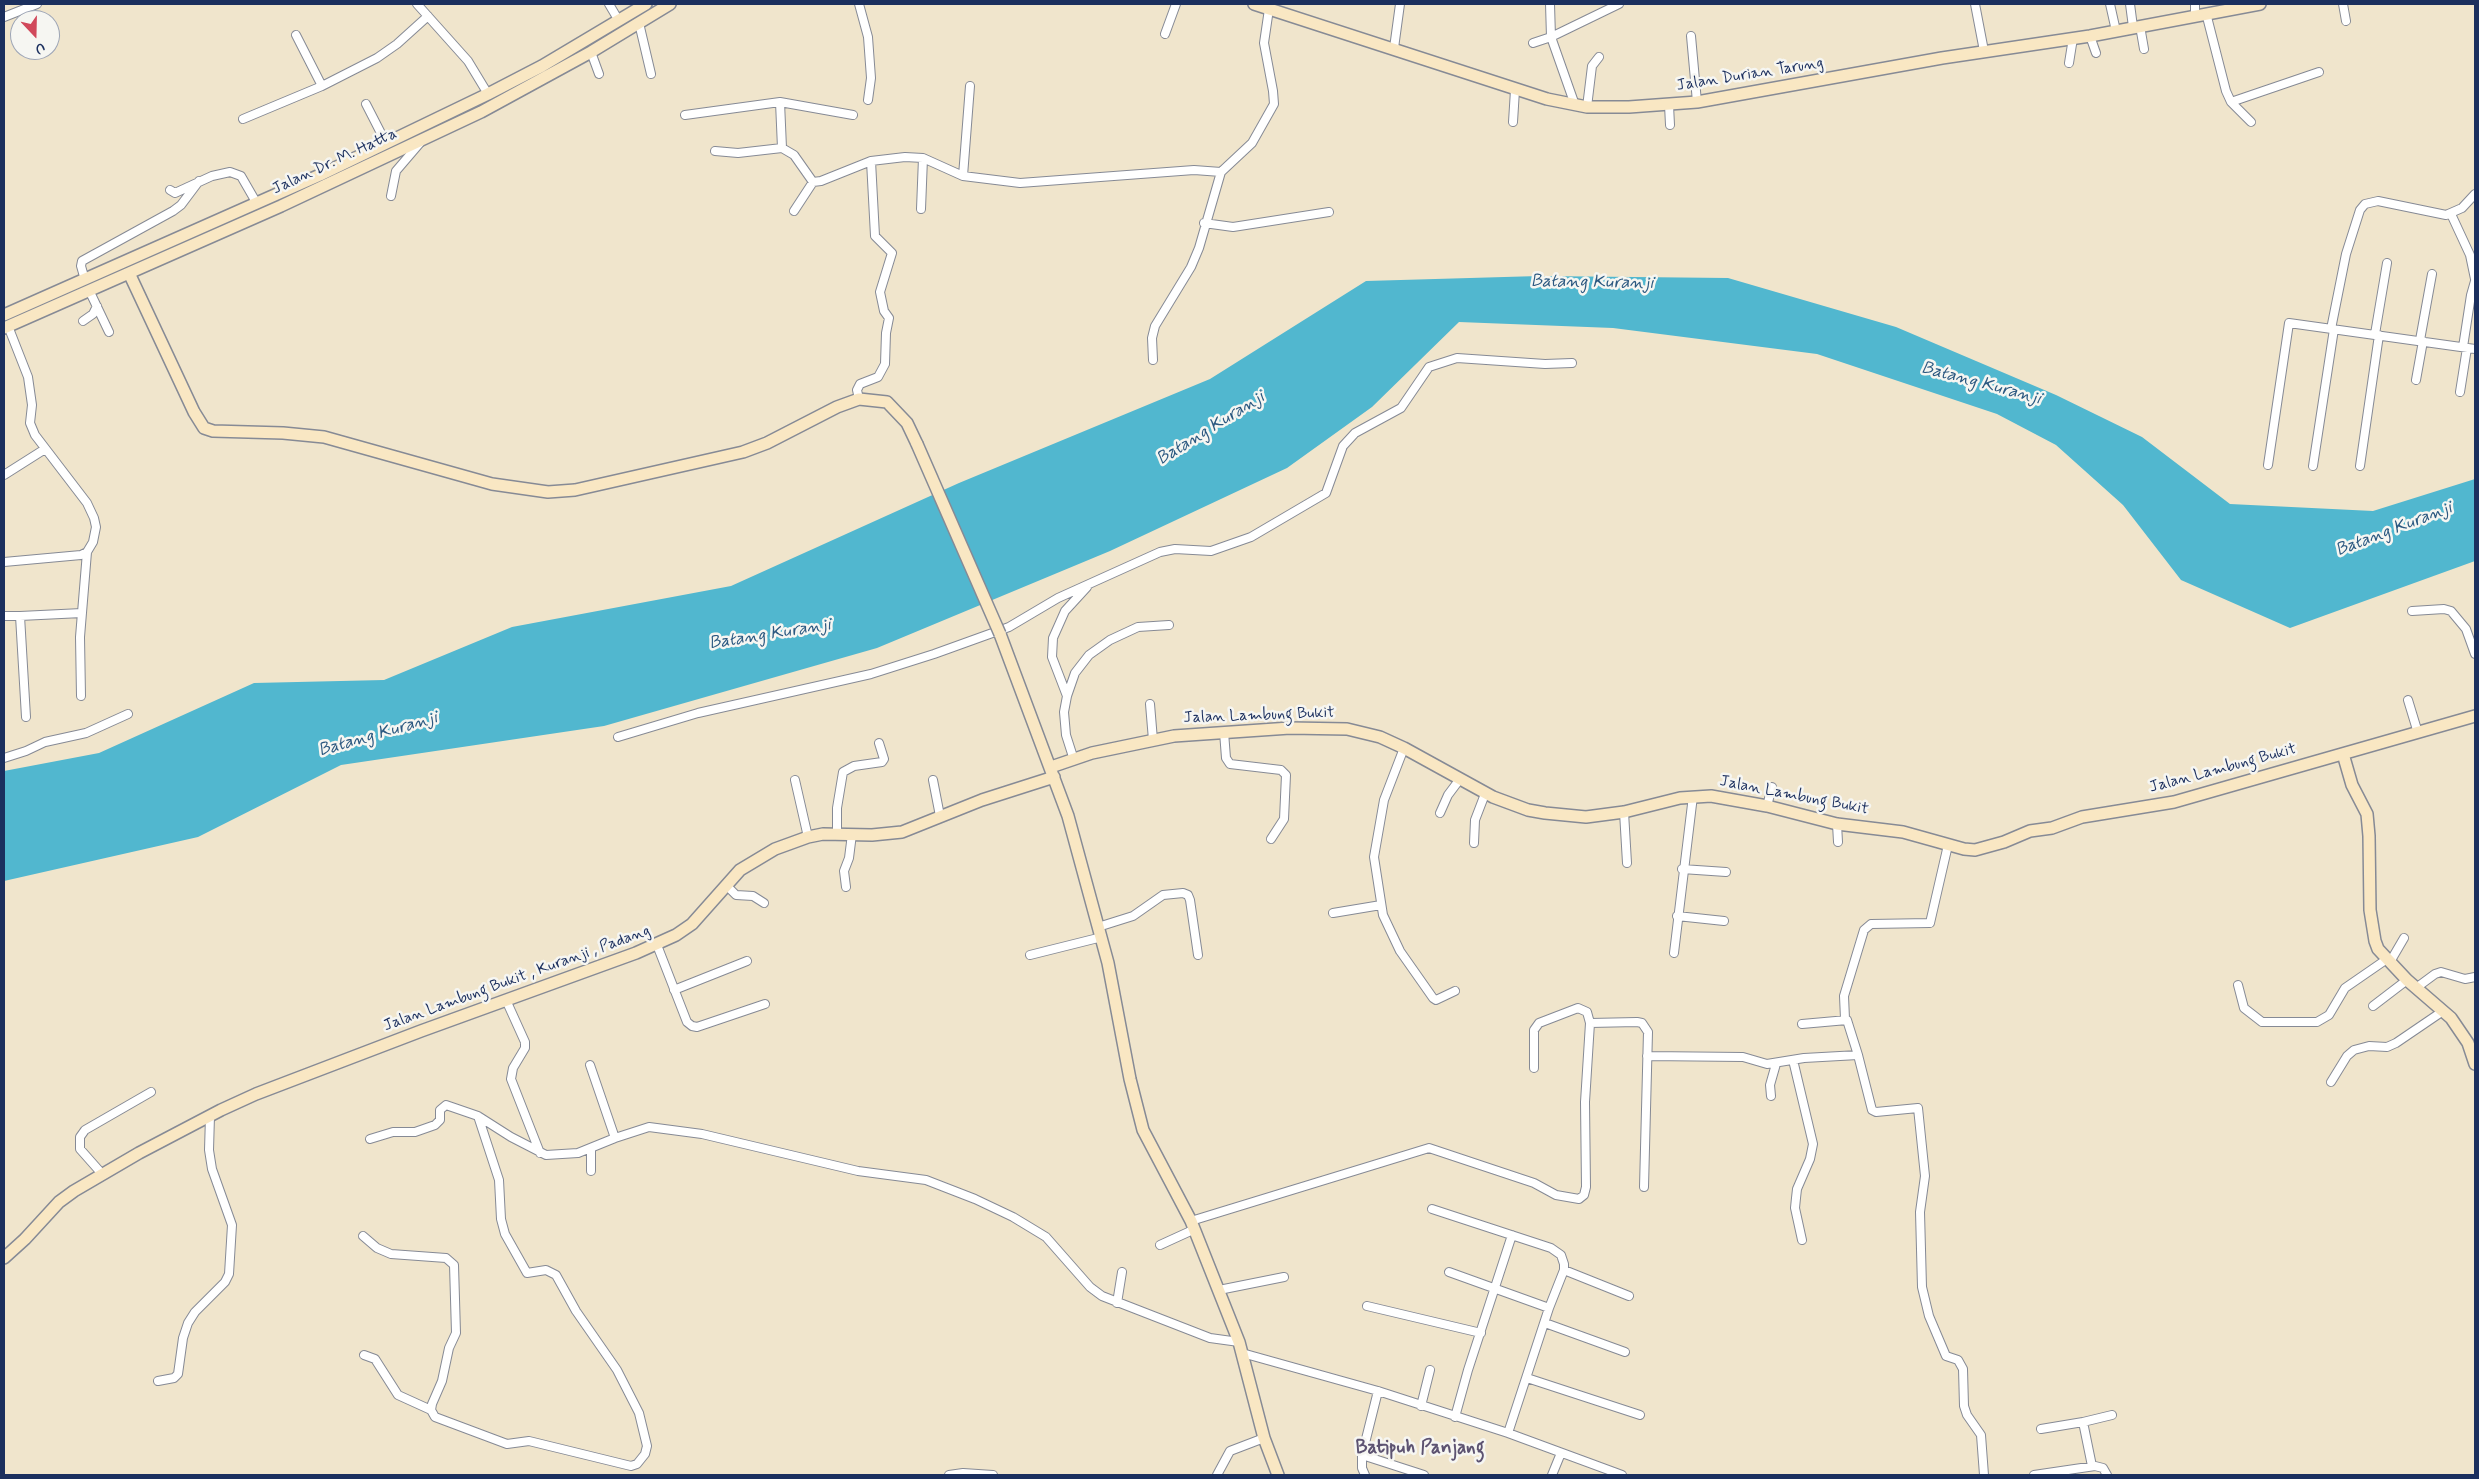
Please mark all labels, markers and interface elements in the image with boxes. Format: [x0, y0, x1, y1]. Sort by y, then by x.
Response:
north arrow [10, 10, 60, 60]
text: U [33, 38, 48, 58]
street label: Jalan Durian Tarung [1675, 54, 1825, 96]
street label: Jalan Dr. M. Hatta [270, 125, 400, 199]
water label: Batang Kuranji [1530, 271, 1654, 295]
water label: Batang Kuranji [1919, 358, 2043, 410]
water label: Batang Kuranji [1153, 387, 1269, 471]
water label: Batang Kuranji [2333, 498, 2455, 562]
water label: Batang Kuranji [708, 615, 832, 655]
street label: Jalan Lambung Bukit [1183, 704, 1335, 728]
water label: Batang Kuranji [316, 708, 440, 762]
street label: Jalan Lambung Bukit [2147, 740, 2299, 798]
street label: Jalan Lambung Bukit [1718, 772, 1870, 820]
street label: Jalan Lambung Bukit , Kuranji , Padang [381, 922, 653, 1036]
district label: Batipuh Panjang [1355, 1438, 1485, 1460]

